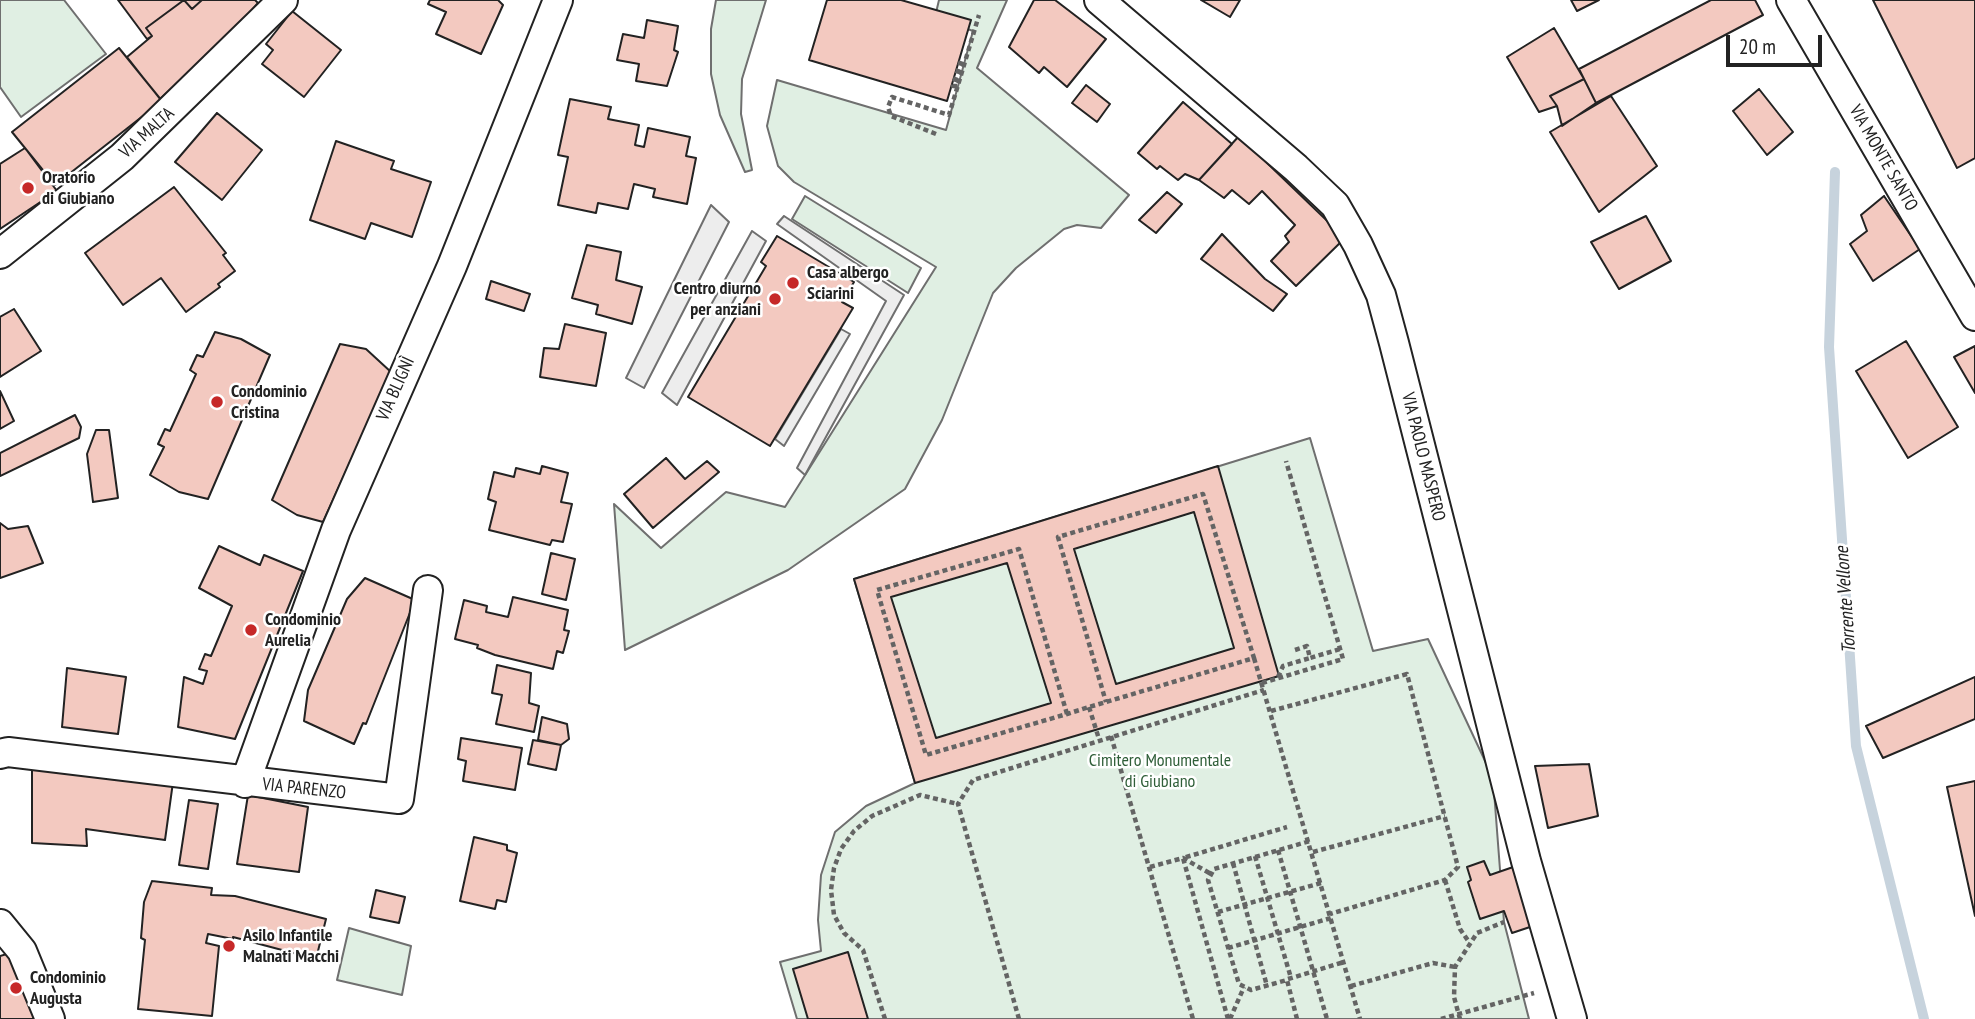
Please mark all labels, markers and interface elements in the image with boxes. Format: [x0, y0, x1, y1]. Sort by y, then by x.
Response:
scale bar [1730, 21, 1826, 65]
text: 20 m [1739, 33, 1776, 60]
street label: VIA MONTE SANTO [1844, 101, 1922, 215]
street label: VIA MALTA [115, 103, 179, 163]
place label: Oratorio di Giubiano [42, 167, 114, 210]
marker: Oratorio di Giubiano [20, 180, 36, 196]
place label: Casa albergo Sciarini [807, 262, 889, 304]
marker: Casa albergo Sciarini [785, 275, 801, 291]
place label: Centro diurno per anziani [674, 278, 761, 320]
marker: Centro diurno per anziani [767, 291, 783, 307]
street label: VIA BLIGNÌ [372, 354, 420, 424]
place label: Condominio Cristina [231, 381, 307, 424]
street label: VIA PAOLO MASPERO [1397, 390, 1449, 524]
marker: Condominio Cristina [209, 394, 225, 410]
water label: Torrente Vellone [1831, 546, 1861, 654]
place label: Condominio Aurelia [265, 609, 341, 652]
marker: Condominio Aurelia [243, 622, 259, 638]
park label: Cimitero Monumentale di Giubiano [1089, 750, 1231, 792]
street label: VIA PARENZO [261, 774, 347, 804]
place label: Asilo Infantile Malnati Macchi [243, 925, 339, 968]
marker: Asilo Infantile Malnati Macchi [221, 938, 237, 954]
place label: Condominio Augusta [30, 967, 106, 1010]
marker: Condominio Augusta [8, 980, 24, 996]

